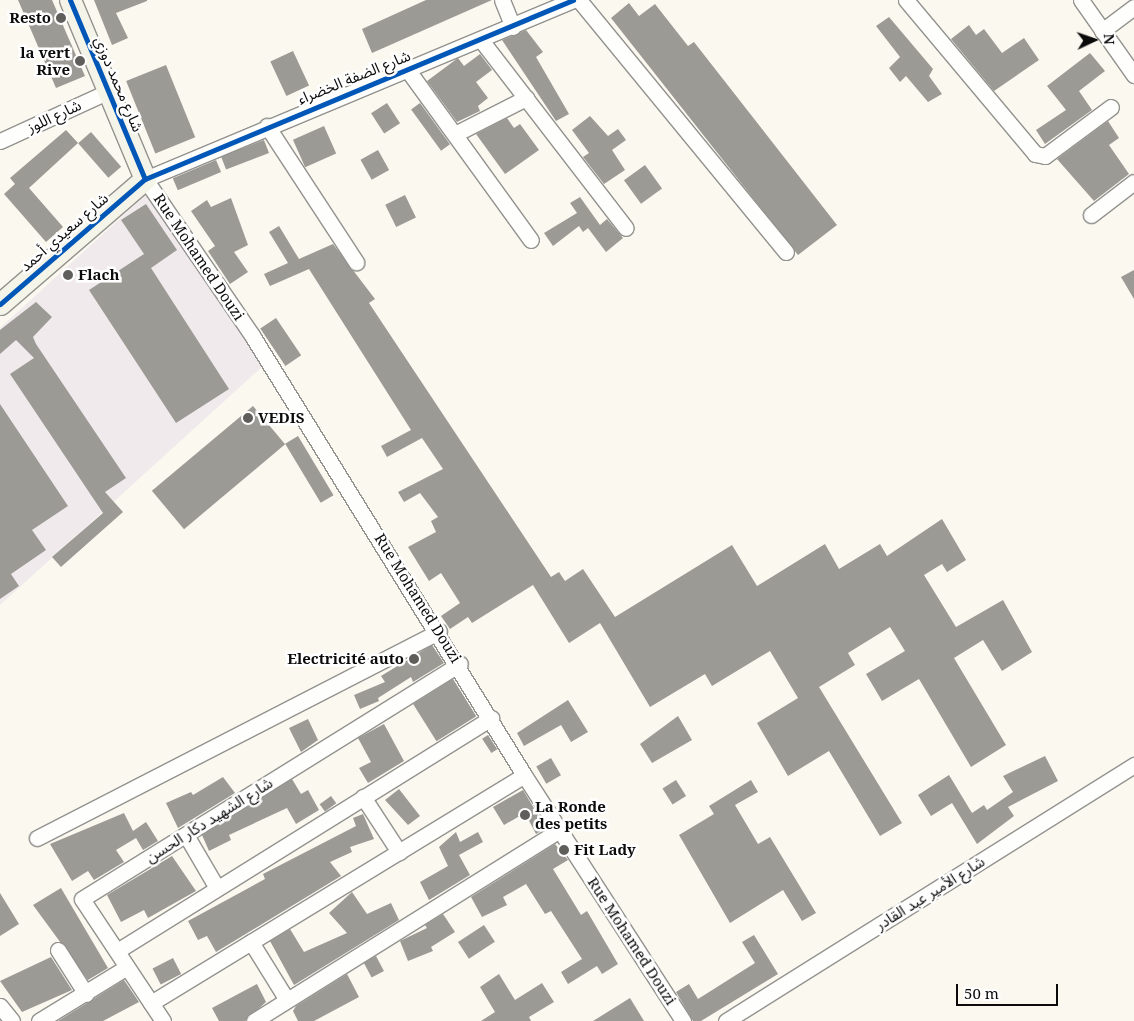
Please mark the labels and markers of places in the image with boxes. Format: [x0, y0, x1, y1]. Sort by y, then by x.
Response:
place label: Resto [9, 9, 51, 27]
marker: Resto [55, 12, 67, 24]
place label: la vert Rive [20, 43, 70, 78]
marker: la vert Rive [74, 55, 86, 67]
place label: Flach [78, 266, 120, 284]
marker: Flach [62, 269, 74, 281]
place label: VEDIS [258, 409, 304, 427]
marker: VEDIS [242, 412, 254, 424]
place label: Electricité auto [287, 650, 404, 668]
marker: Electricité auto [408, 653, 420, 665]
place label: La Ronde des petits [535, 797, 607, 832]
marker: La Ronde des petits [519, 809, 531, 821]
place label: Fit Lady [574, 841, 636, 859]
marker: Fit Lady [558, 844, 570, 856]

